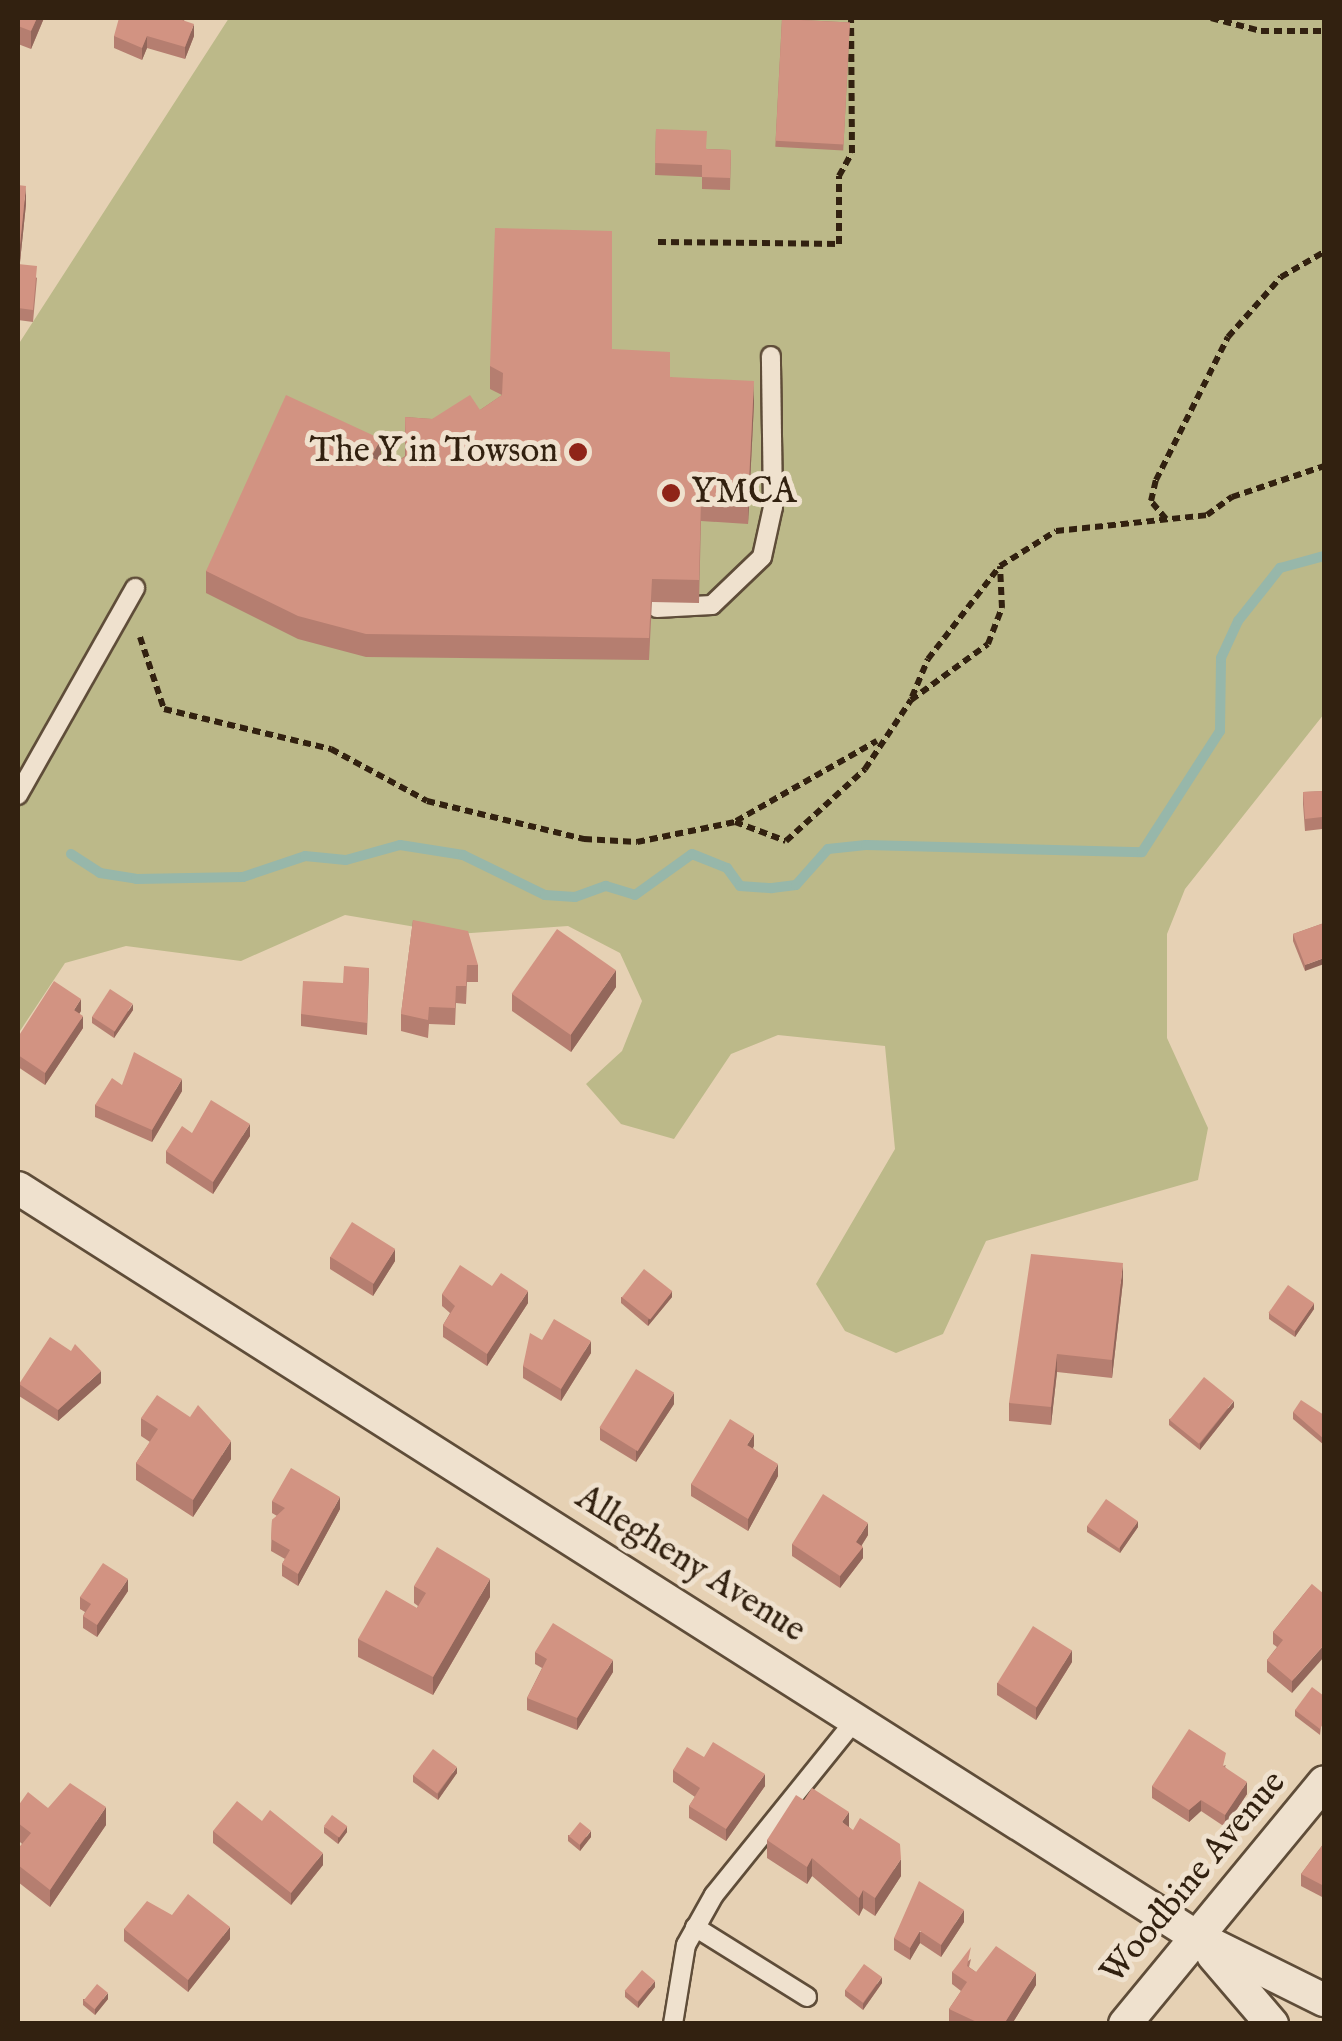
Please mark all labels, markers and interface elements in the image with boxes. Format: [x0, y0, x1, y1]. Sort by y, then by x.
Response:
place label: The Y in Towson [310, 431, 558, 473]
marker: The Y in Towson [567, 441, 589, 463]
place label: YMCA [691, 472, 797, 514]
marker: YMCA [660, 482, 682, 504]
street label: Allegheny Avenue [568, 1478, 812, 1652]
street label: Woodbine Avenue [1093, 1763, 1295, 1993]

